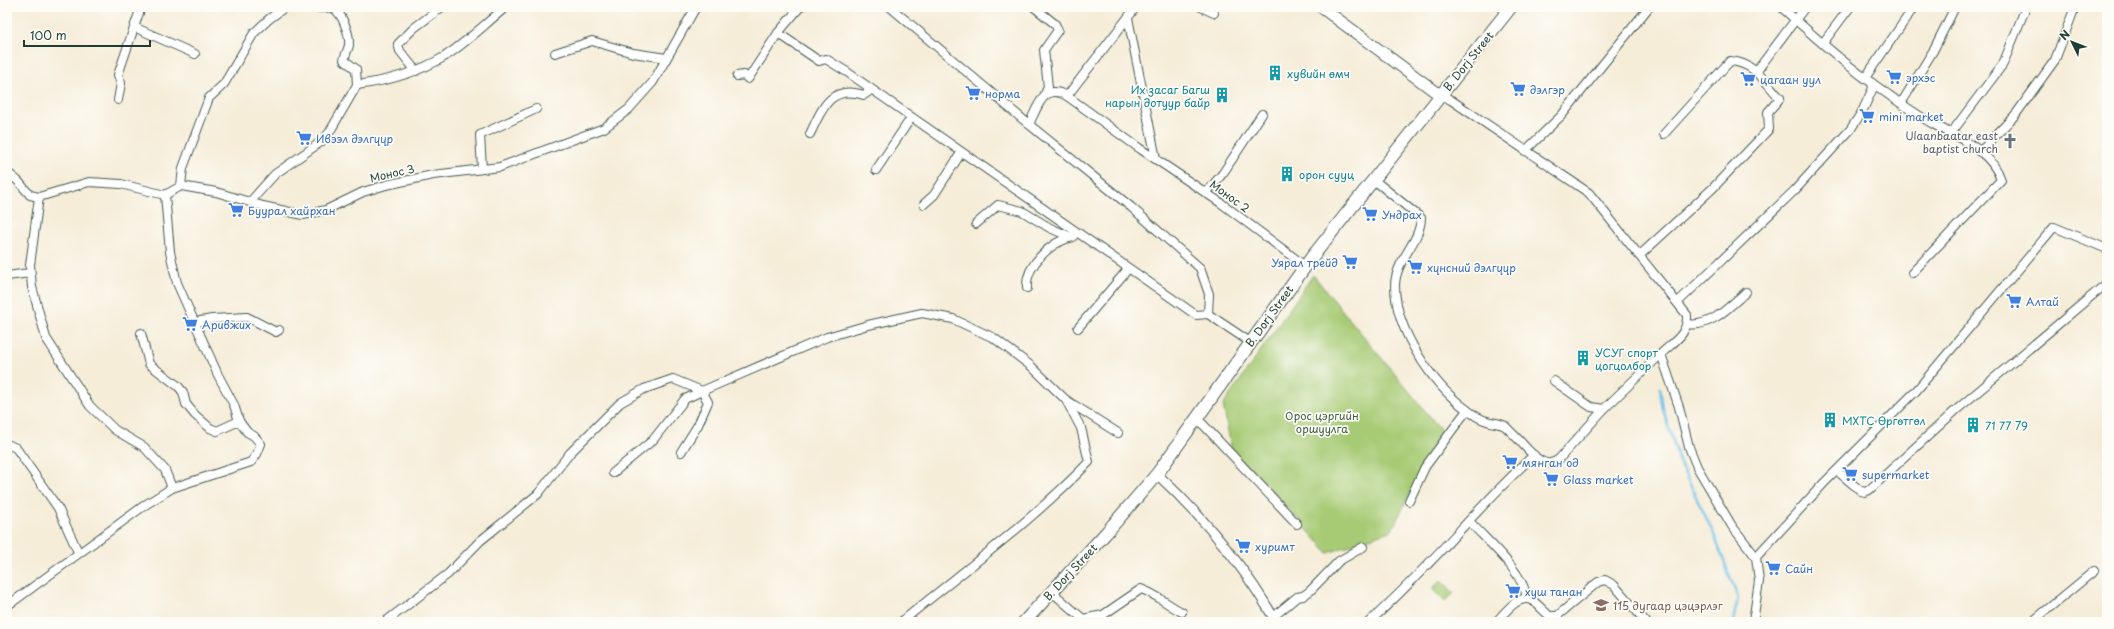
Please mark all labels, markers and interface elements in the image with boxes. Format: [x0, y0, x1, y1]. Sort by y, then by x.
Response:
scale bar [24, 22, 150, 48]
north arrow [2052, 22, 2092, 62]
text: 100 m [30, 26, 67, 44]
text: N [2055, 26, 2074, 44]
street label: B. Dorj Street [1439, 27, 1498, 95]
building icon: хувийн өмч [1266, 64, 1284, 82]
place label: хувийн өмч [1287, 65, 1350, 82]
supermarket icon: эрхэс [1885, 68, 1903, 86]
place label: эрхэс [1906, 69, 1936, 86]
supermarket icon: цагаан уул [1739, 70, 1757, 88]
place label: цагаан уул [1760, 71, 1821, 88]
supermarket icon: дэлгэр [1509, 80, 1527, 98]
place label: Их засаг Багш нарын дотуур байр [1105, 81, 1210, 111]
place label: дэлгэр [1530, 81, 1565, 98]
supermarket icon: норма [964, 84, 982, 102]
place label: норма [985, 85, 1021, 102]
building icon: Их засаг Багш нарын дотуур байр [1213, 86, 1231, 104]
supermarket icon: mini market [1858, 107, 1876, 125]
place label: mini market [1879, 108, 1944, 125]
place label: Ulaanbaatar east baptist church [1905, 127, 1999, 157]
supermarket icon: Ивээл дэлгүүр [295, 129, 313, 147]
place label: Ивээл дэлгүүр [316, 130, 394, 147]
church icon: Ulaanbaatar east baptist church [2001, 132, 2019, 150]
street label: Монос 3 [368, 160, 416, 186]
building icon: орон сууц [1278, 165, 1296, 183]
place label: орон сууц [1299, 166, 1354, 183]
street label: Монос 2 [1206, 176, 1254, 216]
supermarket icon: Буурал хайрхан [227, 201, 245, 219]
place label: Буурал хайрхан [248, 202, 336, 219]
supermarket icon: Ундрах [1361, 205, 1379, 223]
place label: Ундрах [1382, 206, 1422, 223]
supermarket icon: Уярал трейд [1341, 253, 1359, 271]
place label: Уярал трейд [1271, 254, 1338, 271]
supermarket icon: хүнсний дэлгүүр [1406, 258, 1424, 276]
place label: хүнсний дэлгүүр [1427, 259, 1516, 276]
street label: B. Dorj Street [1241, 281, 1297, 350]
supermarket icon: Алтай [2005, 292, 2023, 310]
place label: Алтай [2026, 293, 2059, 310]
supermarket icon: Аривжих [181, 315, 199, 333]
place label: Аривжих [202, 316, 251, 333]
place label: УСУГ спорт цогцолбор [1595, 344, 1658, 374]
building icon: УСУГ спорт цогцолбор [1574, 349, 1592, 367]
park label: Орос цэргийн оршуулга [1285, 407, 1359, 437]
building icon: МХТС Өргөтгөл [1821, 411, 1839, 429]
place label: МХТС Өргөтгөл [1842, 412, 1926, 429]
building icon: 71 77 79 [1964, 416, 1982, 434]
place label: 71 77 79 [1985, 417, 2028, 434]
supermarket icon: мянган од [1501, 453, 1519, 471]
place label: мянган од [1522, 454, 1579, 471]
supermarket icon: supermarket [1841, 465, 1859, 483]
place label: supermarket [1862, 466, 1930, 483]
supermarket icon: Glass market [1542, 470, 1560, 488]
place label: Glass market [1563, 471, 1634, 488]
supermarket icon: хуримт [1234, 537, 1252, 555]
place label: хуримт [1255, 538, 1295, 555]
street label: B. Dorj Street [1039, 539, 1101, 604]
supermarket icon: Сайн [1764, 559, 1782, 577]
place label: Сайн [1785, 560, 1813, 577]
supermarket icon: хуш танан [1504, 582, 1522, 600]
place label: хуш танан [1525, 583, 1582, 600]
school or university icon: 115 дугаар цэцэрлэг [1592, 596, 1610, 614]
place label: 115 дугаар цэцэрлэг [1613, 597, 1723, 614]

